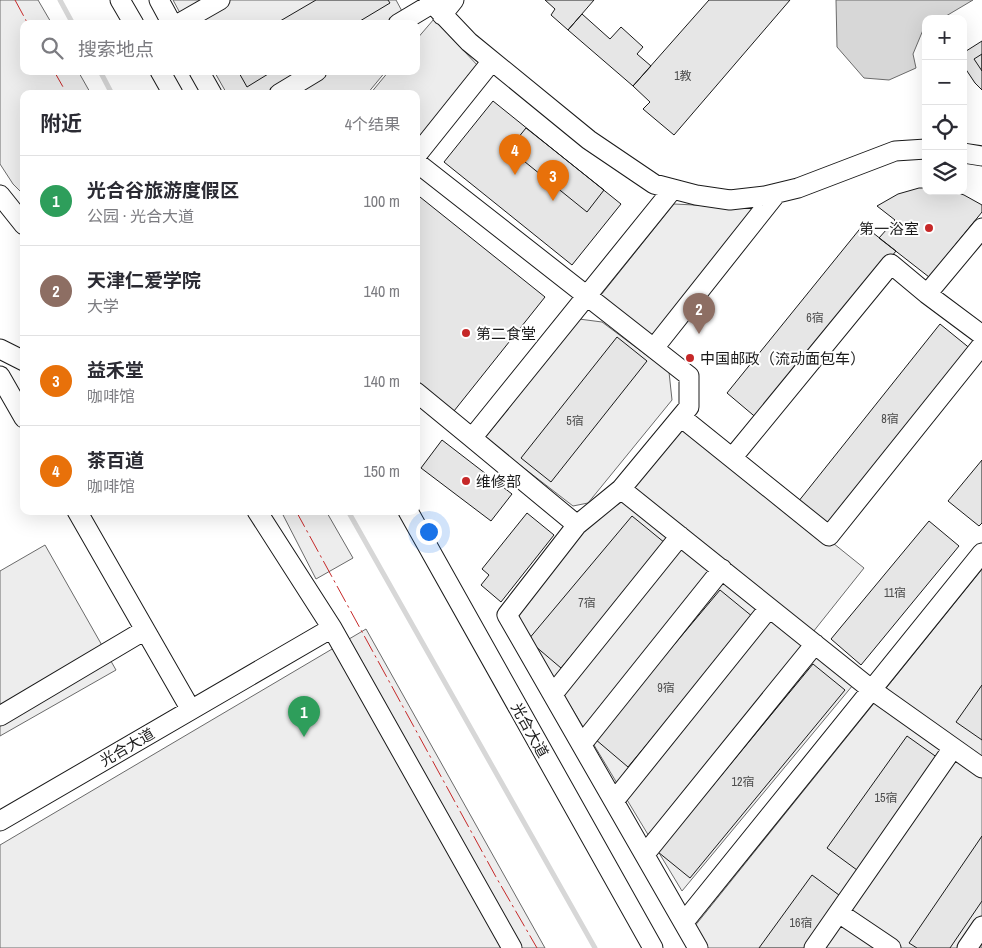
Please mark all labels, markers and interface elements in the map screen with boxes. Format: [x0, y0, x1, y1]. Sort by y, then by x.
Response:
map controls [922, 15, 967, 195]
button: + [922, 15, 967, 60]
search box [20, 20, 420, 75]
icon: search [38, 34, 66, 62]
text: 搜索地点 [78, 36, 154, 62]
button: − [922, 60, 967, 105]
house number: 1教 [674, 68, 692, 84]
button: locate [922, 105, 967, 150]
text: 附近 [40, 109, 82, 138]
text: 4个结果 [345, 113, 400, 135]
pin: 4 [499, 134, 531, 175]
button: layers [922, 150, 967, 195]
pin: 3 [537, 160, 569, 201]
text: 光合谷旅游度假区 [87, 177, 239, 203]
text: 1 [52, 190, 60, 212]
text: 100 m [364, 190, 400, 212]
text: 公园 · 光合大道 [87, 205, 194, 227]
place label: 第一浴室 [859, 218, 919, 239]
marker: 第一浴室 [923, 222, 935, 234]
text: 天津仁爱学院 [87, 267, 201, 293]
text: 2 [52, 280, 60, 302]
text: 140 m [364, 280, 400, 302]
pin: 2 [683, 293, 715, 334]
text: 大学 [87, 295, 119, 317]
house number: 6宿 [806, 310, 824, 326]
place label: 第二食堂 [476, 323, 536, 344]
marker: 第二食堂 [460, 327, 472, 339]
place label: 中国邮政（流动面包车） [700, 348, 865, 369]
marker: 中国邮政（流动面包车） [684, 352, 696, 364]
text: 益禾堂 [87, 357, 144, 383]
text: 3 [52, 370, 60, 392]
text: 140 m [364, 370, 400, 392]
text: 咖啡馆 [87, 385, 135, 407]
house number: 8宿 [881, 411, 899, 427]
house number: 5宿 [566, 413, 584, 429]
text: 茶百道 [87, 447, 144, 473]
text: 4 [52, 460, 60, 482]
text: 150 m [364, 460, 400, 482]
place label: 维修部 [476, 471, 521, 492]
text: 咖啡馆 [87, 475, 135, 497]
marker: 维修部 [460, 475, 472, 487]
your location [416, 519, 442, 545]
house number: 11宿 [884, 585, 906, 601]
house number: 7宿 [578, 595, 596, 611]
house number: 9宿 [657, 680, 675, 696]
pin: 1 [288, 696, 320, 737]
street label: 光合大道 [506, 699, 554, 761]
street label: 光合大道 [96, 723, 158, 771]
house number: 12宿 [732, 774, 754, 790]
house number: 15宿 [875, 790, 897, 806]
house number: 16宿 [790, 915, 812, 931]

